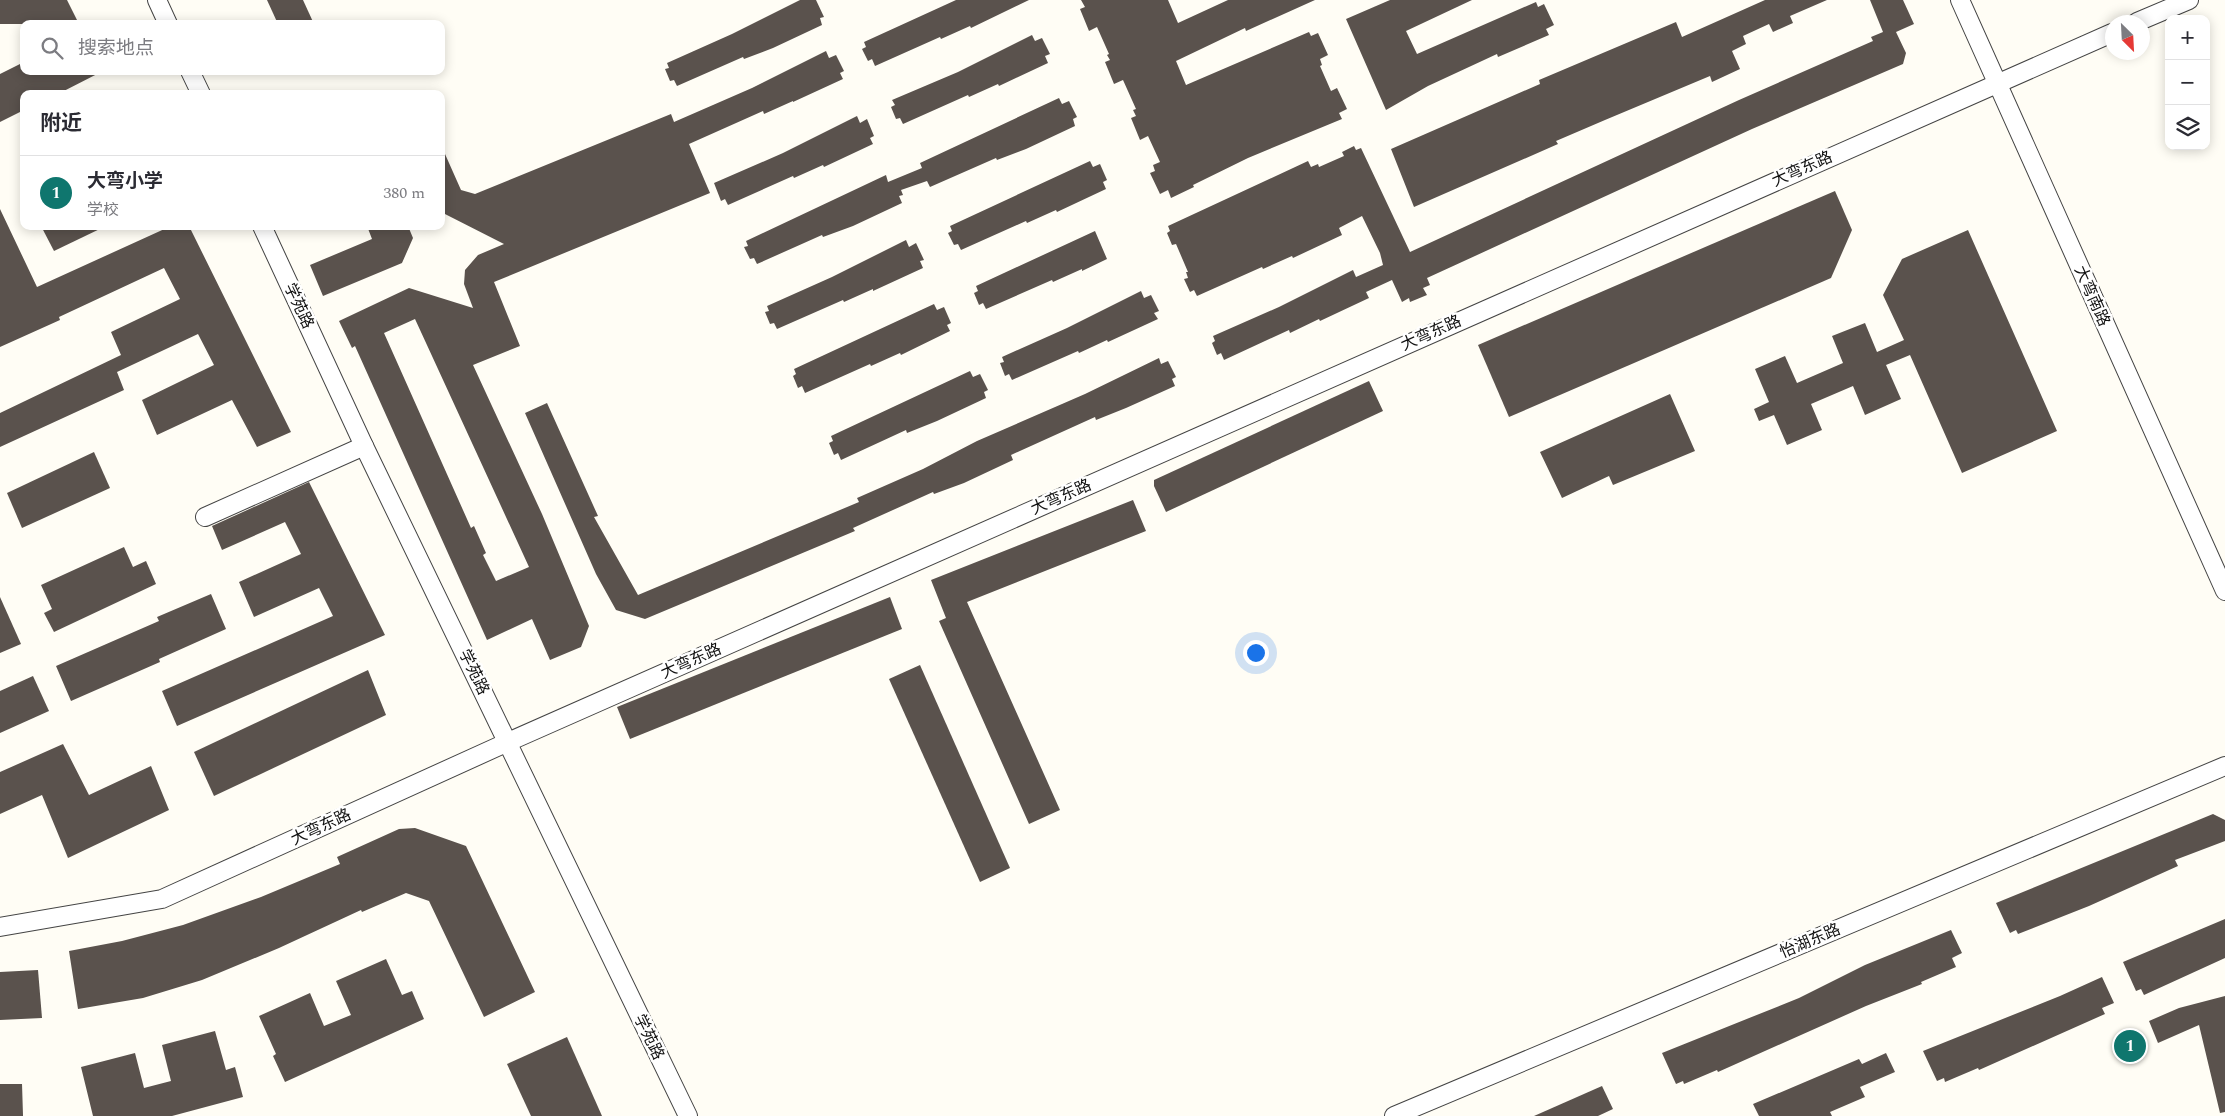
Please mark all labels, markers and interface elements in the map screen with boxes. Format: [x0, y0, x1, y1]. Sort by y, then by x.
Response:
north arrow [2105, 15, 2150, 60]
map controls [2165, 15, 2210, 150]
button: + [2165, 15, 2210, 60]
search box [20, 20, 445, 75]
icon: search [38, 34, 66, 62]
text: 搜索地点 [78, 34, 154, 63]
button: − [2165, 60, 2210, 105]
button: layers [2165, 105, 2210, 150]
text: 附近 [40, 108, 82, 140]
street label: 大弯东路 [1768, 145, 1836, 193]
text: 大弯小学 [87, 167, 163, 196]
text: 1 [52, 181, 60, 205]
text: 380 m [383, 181, 425, 205]
text: 学校 [87, 198, 119, 222]
street label: 大弯南路 [2068, 262, 2116, 330]
street label: 学苑路 [278, 279, 320, 333]
street label: 大弯东路 [1397, 309, 1465, 357]
street label: 大弯东路 [1027, 473, 1095, 521]
street label: 大弯东路 [657, 637, 725, 685]
your location [1243, 640, 1269, 666]
street label: 学苑路 [453, 645, 495, 699]
street label: 大弯东路 [287, 803, 355, 851]
street label: 怡湖东路 [1776, 917, 1844, 965]
street label: 学苑路 [628, 1010, 670, 1064]
pin: 1 [2114, 1027, 2146, 1065]

